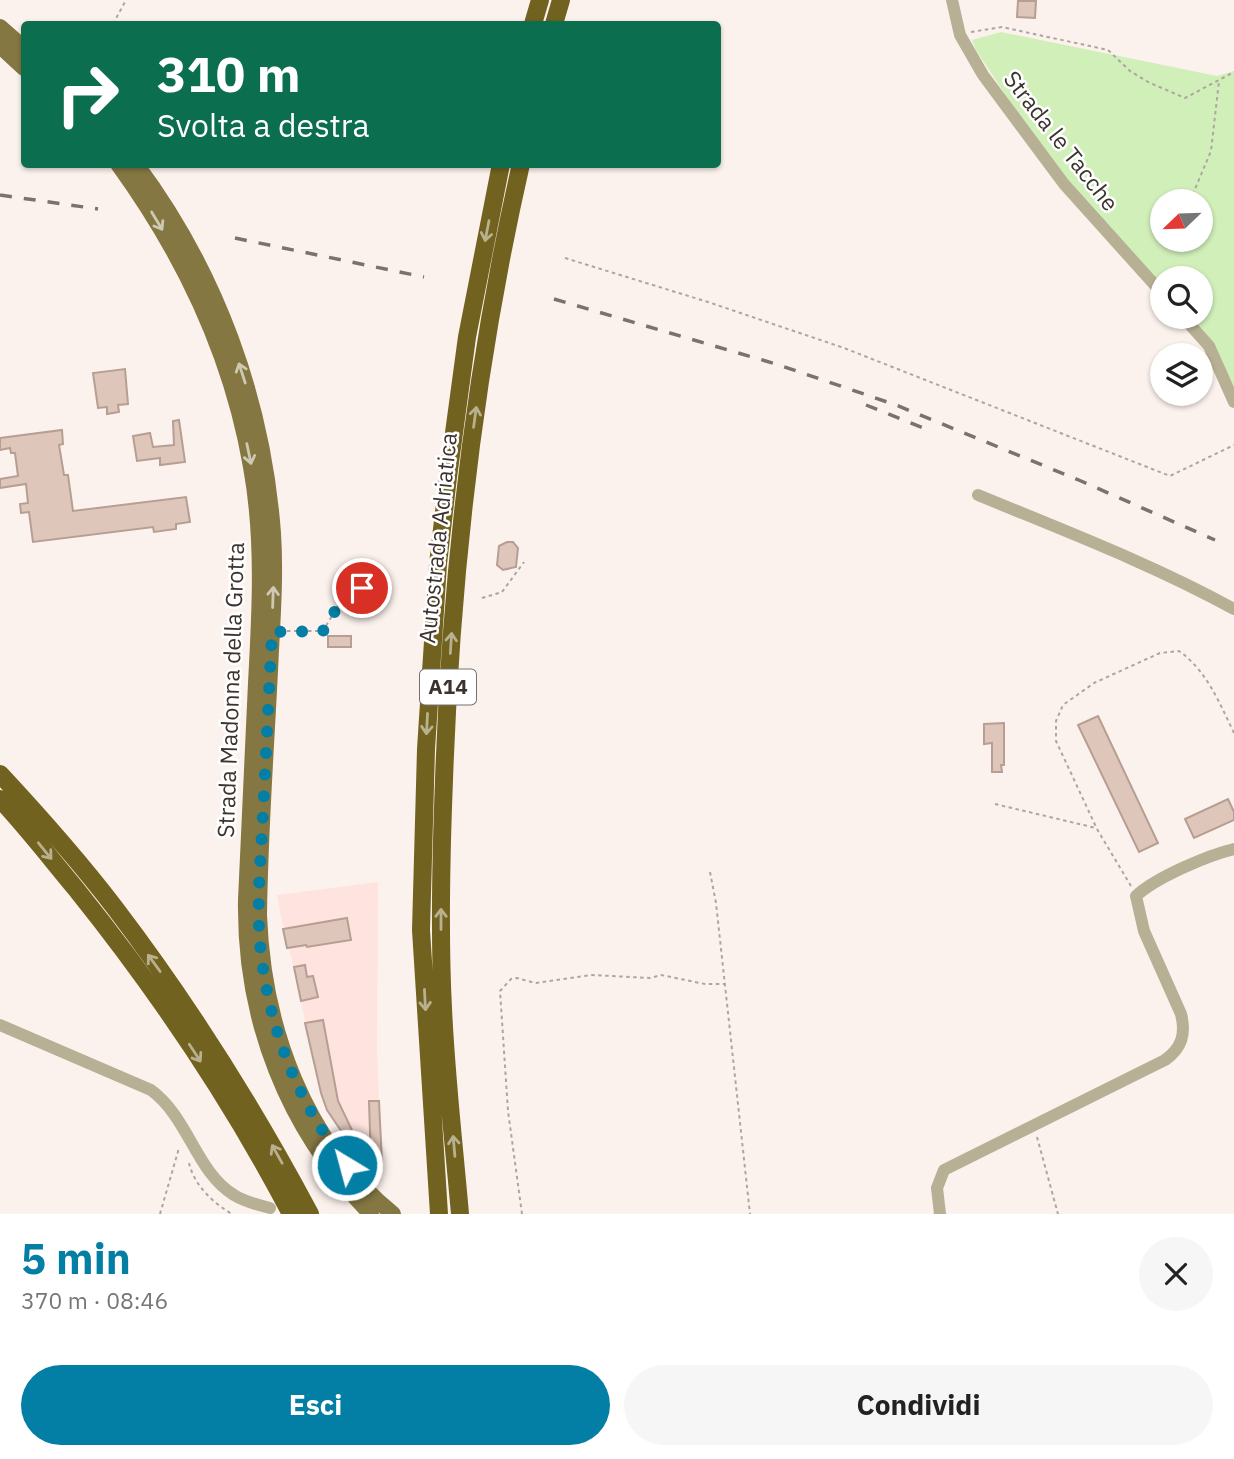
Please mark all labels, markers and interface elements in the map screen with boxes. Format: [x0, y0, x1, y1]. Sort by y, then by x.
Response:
text: 310 m [157, 42, 301, 105]
icon: right [42, 49, 133, 140]
street label: Strada le Tacche [998, 64, 1126, 217]
text: Svolta a destra [157, 104, 369, 146]
north arrow [1150, 189, 1213, 252]
map controls [1150, 189, 1213, 406]
one-way arrow [150, 210, 164, 230]
one-way arrow [480, 219, 494, 242]
button: search [1150, 266, 1213, 329]
button: layers [1150, 343, 1213, 406]
one-way arrow [235, 362, 248, 384]
one-way arrow [469, 406, 482, 428]
street label: Autostrada Adriatica [411, 431, 463, 645]
one-way arrow [242, 442, 256, 465]
street label: Strada Madonna della Grotta [210, 542, 250, 838]
pin [332, 558, 392, 618]
icon: arrive [343, 569, 381, 607]
one-way arrow [267, 586, 280, 609]
one-way arrow [445, 632, 458, 655]
road number: A14 [420, 670, 476, 704]
one-way arrow [420, 712, 433, 735]
one-way arrow [37, 841, 52, 859]
one-way arrow [434, 908, 448, 931]
one-way arrow [147, 954, 162, 973]
one-way arrow [419, 989, 432, 1011]
one-way arrow [188, 1042, 202, 1062]
position arrow [310, 1128, 384, 1202]
one-way arrow [447, 1135, 460, 1158]
one-way arrow [270, 1144, 283, 1165]
text: 5 min [21, 1231, 131, 1286]
button: close [1139, 1237, 1213, 1311]
text: 370 m · 08:46 [21, 1285, 168, 1315]
button: Esci [21, 1365, 610, 1445]
button: Condividi [624, 1365, 1213, 1445]

